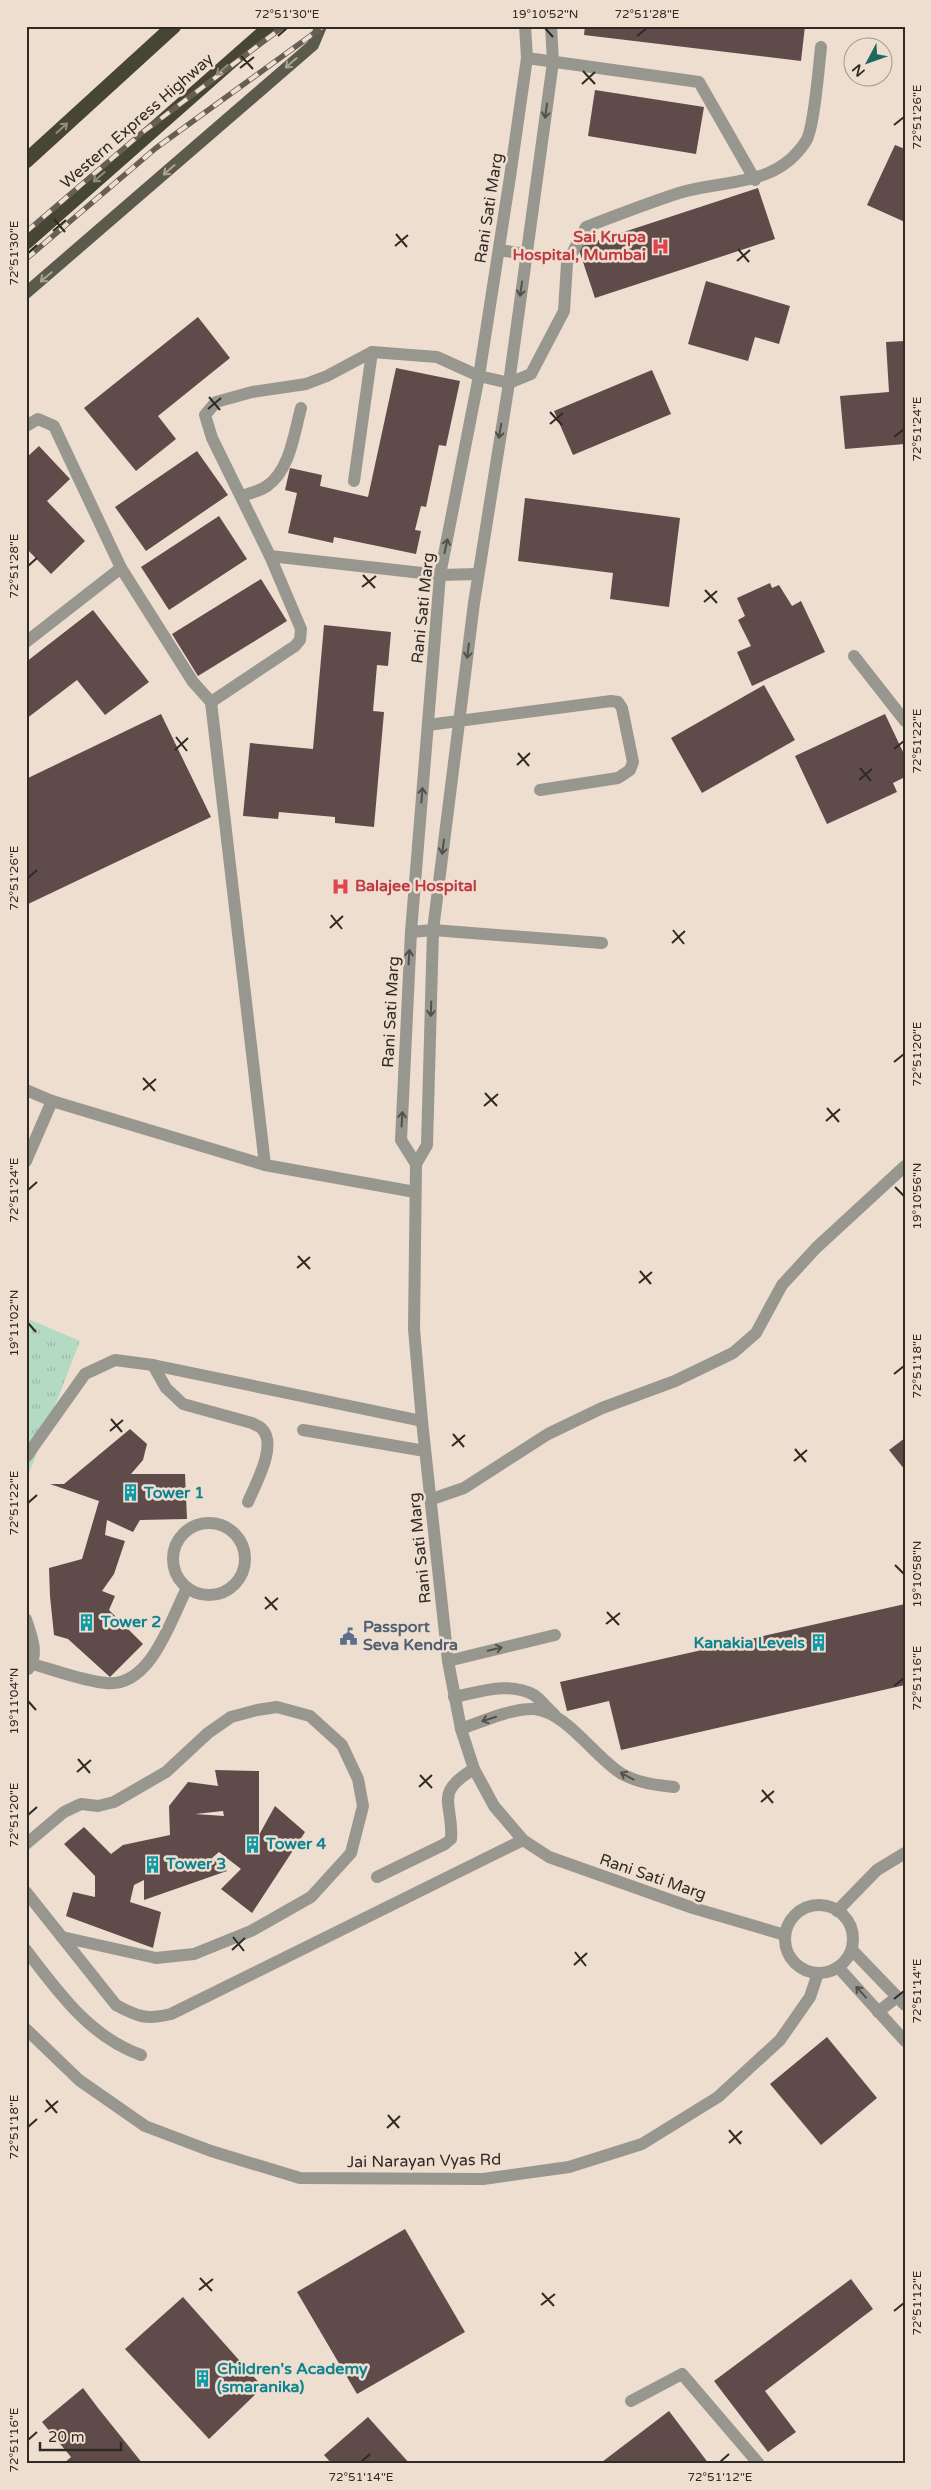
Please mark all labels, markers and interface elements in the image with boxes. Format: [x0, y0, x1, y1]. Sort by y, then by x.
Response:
text: 72°51'30"E [254, 7, 320, 21]
text: 19°10'52"N [512, 7, 579, 21]
text: 72°51'28"E [614, 7, 680, 21]
north arrow [844, 38, 894, 88]
street label: Western Express Highway [56, 49, 218, 193]
one-way arrow [285, 58, 298, 69]
text: N [848, 60, 869, 80]
one-way arrow [215, 64, 228, 76]
text: 72°51'26"E [910, 84, 924, 150]
one-way arrow [541, 102, 551, 118]
one-way arrow [56, 122, 69, 134]
street label: Rani Sati Marg [470, 151, 508, 265]
one-way arrow [163, 165, 176, 176]
one-way arrow [93, 171, 106, 183]
text: 72°51'30"E [7, 220, 21, 286]
place label: Sai Krupa Hospital, Mumbai [512, 227, 646, 265]
hospital icon: Sai Krupa Hospital, Mumbai [650, 236, 670, 256]
one-way arrow [40, 271, 53, 282]
one-way arrow [516, 280, 526, 296]
text: 72°51'24"E [910, 396, 924, 462]
one-way arrow [495, 423, 505, 439]
text: 72°51'28"E [7, 533, 21, 599]
one-way arrow [442, 539, 451, 555]
street label: Rani Sati Marg [407, 551, 439, 665]
one-way arrow [463, 643, 473, 659]
text: 72°51'22"E [910, 708, 924, 774]
one-way arrow [417, 787, 426, 803]
one-way arrow [438, 839, 448, 855]
text: 72°51'26"E [7, 845, 21, 911]
hospital icon: Balajee Hospital [331, 876, 351, 896]
place label: Balajee Hospital [355, 876, 477, 896]
one-way arrow [405, 949, 414, 965]
street label: Rani Sati Marg [378, 956, 404, 1068]
one-way arrow [426, 1001, 435, 1017]
text: 72°51'20"E [910, 1021, 924, 1087]
one-way arrow [397, 1112, 406, 1128]
text: 72°51'24"E [7, 1157, 21, 1223]
text: 19°10'56"N [910, 1163, 924, 1230]
text: 19°11'02"N [7, 1290, 21, 1357]
text: 72°51'18"E [910, 1333, 924, 1399]
text: 72°51'22"E [7, 1470, 21, 1536]
building icon: Tower 1 [120, 1483, 140, 1503]
place label: Tower 1 [143, 1483, 204, 1503]
street label: Rani Sati Marg [404, 1491, 436, 1605]
text: 19°10'58"N [910, 1541, 924, 1608]
building icon: Tower 2 [77, 1612, 97, 1632]
place label: Tower 2 [100, 1612, 161, 1632]
place label: Passport Seva Kendra [363, 1617, 458, 1655]
public building icon: Passport Seva Kendra [339, 1626, 359, 1646]
place label: Kanakia Levels [693, 1633, 805, 1653]
building icon: Kanakia Levels [809, 1633, 829, 1653]
one-way arrow [486, 1644, 502, 1654]
text: 72°51'16"E [910, 1645, 924, 1711]
text: 19°11'04"N [7, 1668, 21, 1735]
one-way arrow [481, 1715, 497, 1724]
one-way arrow [620, 1771, 635, 1780]
text: 72°51'20"E [7, 1782, 21, 1848]
building icon: Tower 4 [242, 1834, 262, 1854]
place label: Tower 4 [265, 1834, 326, 1854]
street label: Rani Sati Marg [597, 1849, 709, 1905]
building icon: Tower 3 [142, 1854, 162, 1874]
place label: Tower 3 [165, 1854, 226, 1874]
text: 72°51'14"E [910, 1958, 924, 2024]
one-way arrow [855, 1985, 866, 1998]
text: 72°51'18"E [7, 2094, 21, 2160]
street label: Jai Narayan Vyas Rd [347, 2150, 501, 2172]
text: 72°51'12"E [910, 2270, 924, 2336]
place label: Children's Academy (smaranika) [217, 2359, 368, 2397]
building icon: Children's Academy (smaranika) [193, 2368, 213, 2388]
text: 72°51'16"E [7, 2407, 21, 2473]
scale bar [40, 2420, 121, 2452]
text: 20 m [48, 2428, 85, 2446]
text: 72°51'14"E [328, 2470, 394, 2484]
text: 72°51'12"E [687, 2470, 753, 2484]

